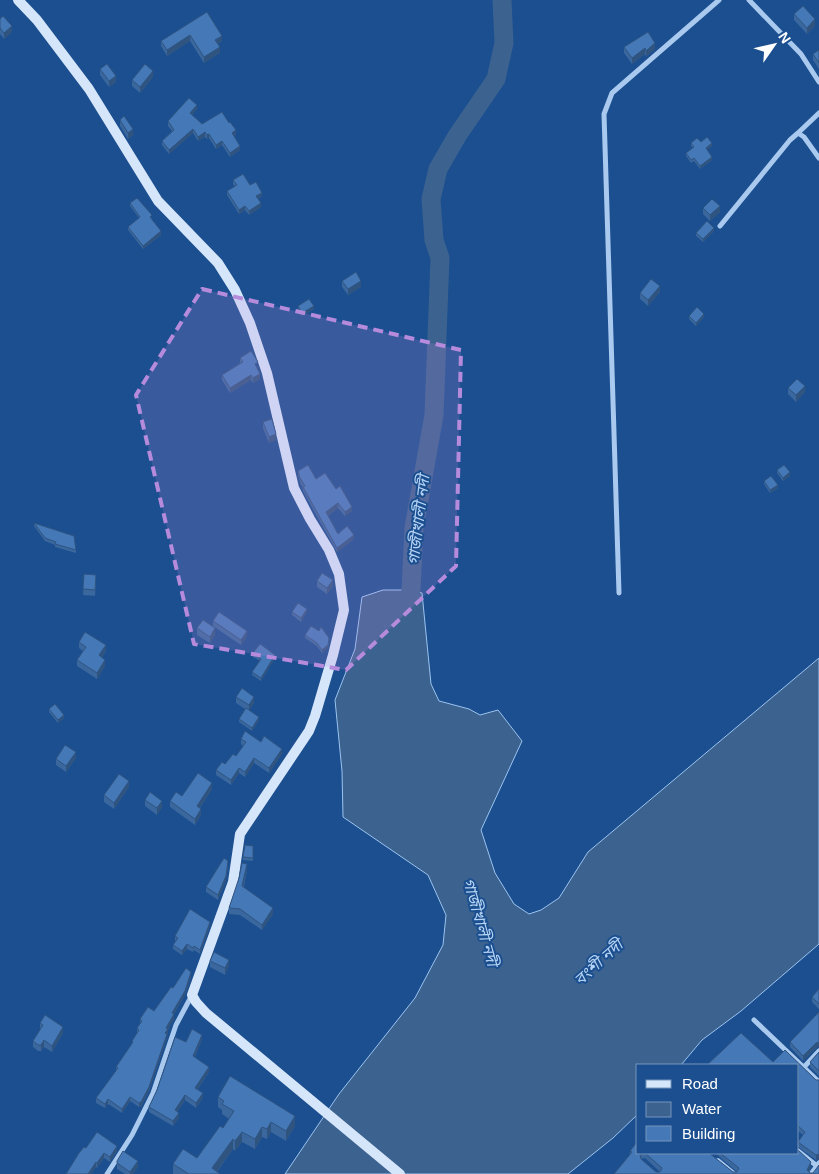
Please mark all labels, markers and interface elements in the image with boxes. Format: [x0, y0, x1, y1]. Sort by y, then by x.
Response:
north arrow [749, 20, 799, 70]
text: N [775, 29, 794, 46]
water label: গাজীখালী নদী [404, 471, 433, 566]
water label: গাজীখালী নদী [460, 876, 503, 971]
water label: বংশী নদী [570, 934, 628, 988]
legend [636, 1064, 799, 1154]
text: Road [682, 1075, 718, 1092]
text: Water [682, 1100, 721, 1117]
text: Building [682, 1125, 735, 1142]

